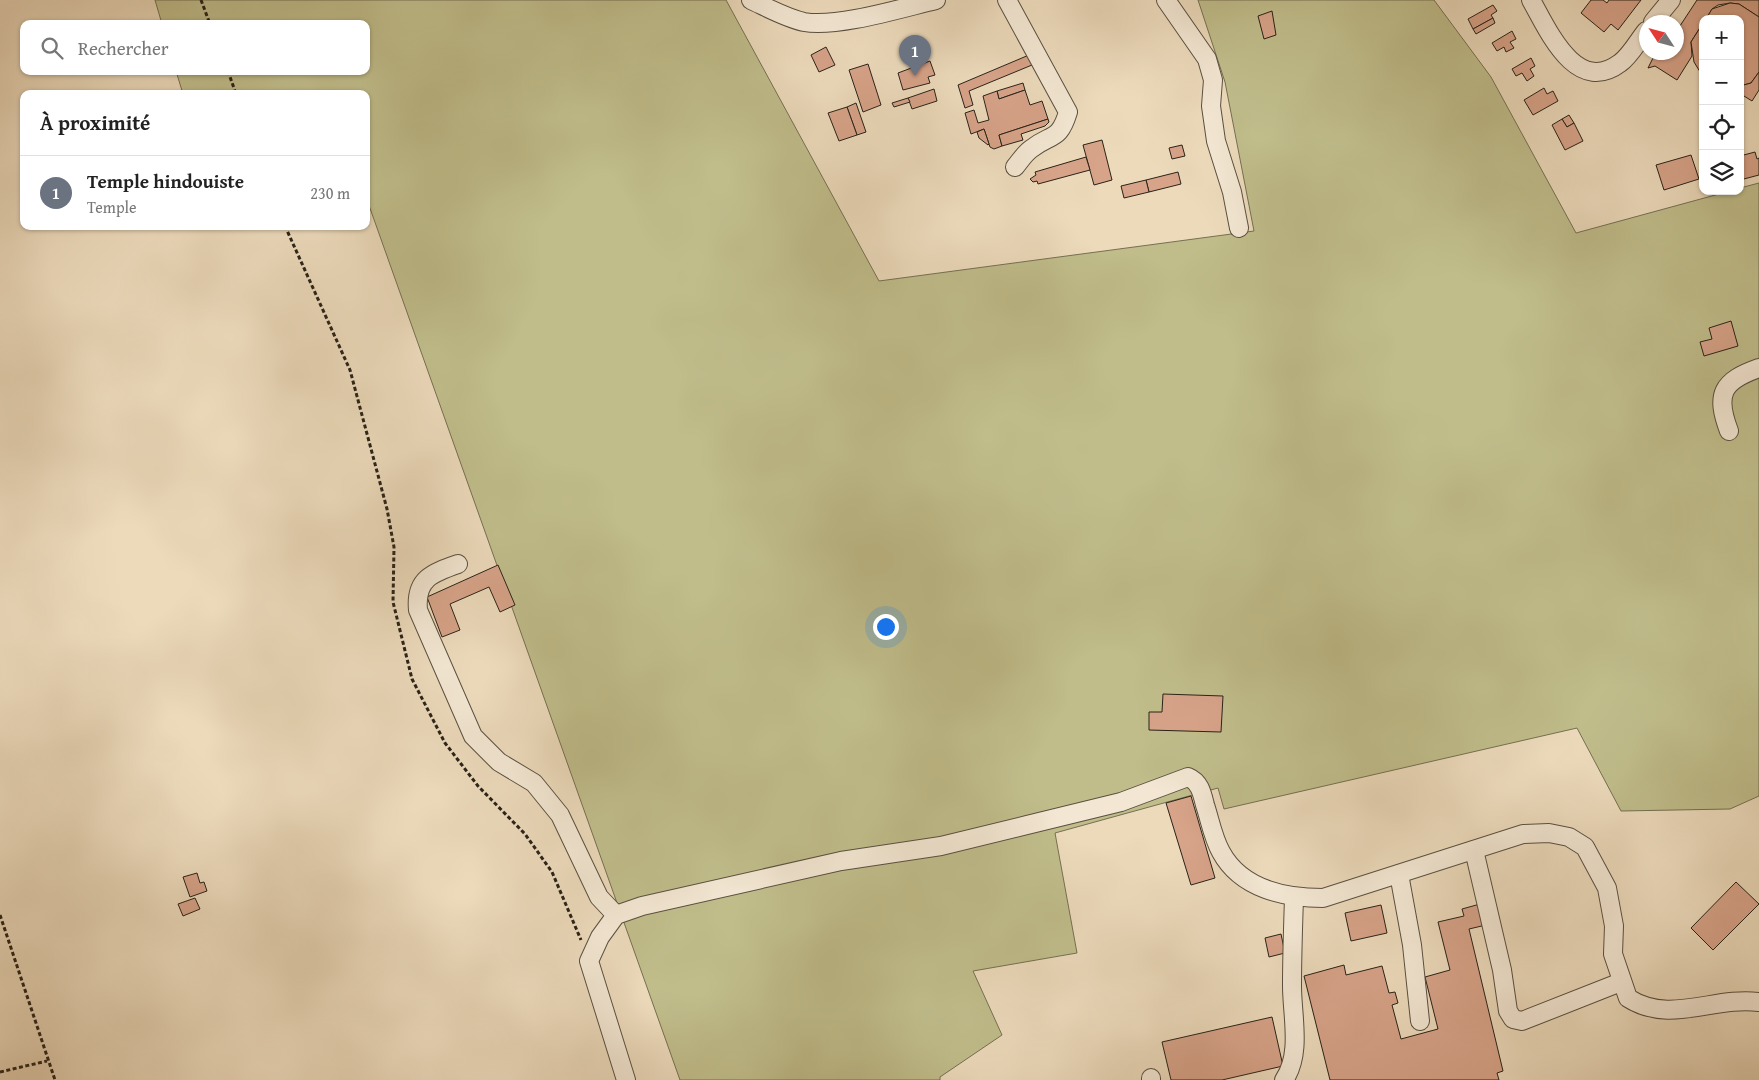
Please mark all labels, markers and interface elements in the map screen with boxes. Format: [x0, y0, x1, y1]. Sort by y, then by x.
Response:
north arrow [1639, 15, 1684, 60]
map controls [1699, 15, 1744, 195]
button: + [1699, 15, 1744, 60]
search box [20, 20, 370, 75]
icon: search [38, 34, 66, 62]
text: Rechercher [78, 34, 169, 62]
pin: 1 [899, 35, 931, 76]
button: − [1699, 60, 1744, 105]
button: locate [1699, 105, 1744, 150]
text: À proximité [40, 107, 150, 138]
button: layers [1699, 150, 1744, 195]
text: Temple hindouiste [87, 167, 244, 195]
text: 1 [52, 181, 60, 205]
text: 230 m [310, 181, 350, 205]
text: Temple [87, 195, 137, 219]
your location [873, 614, 899, 640]

